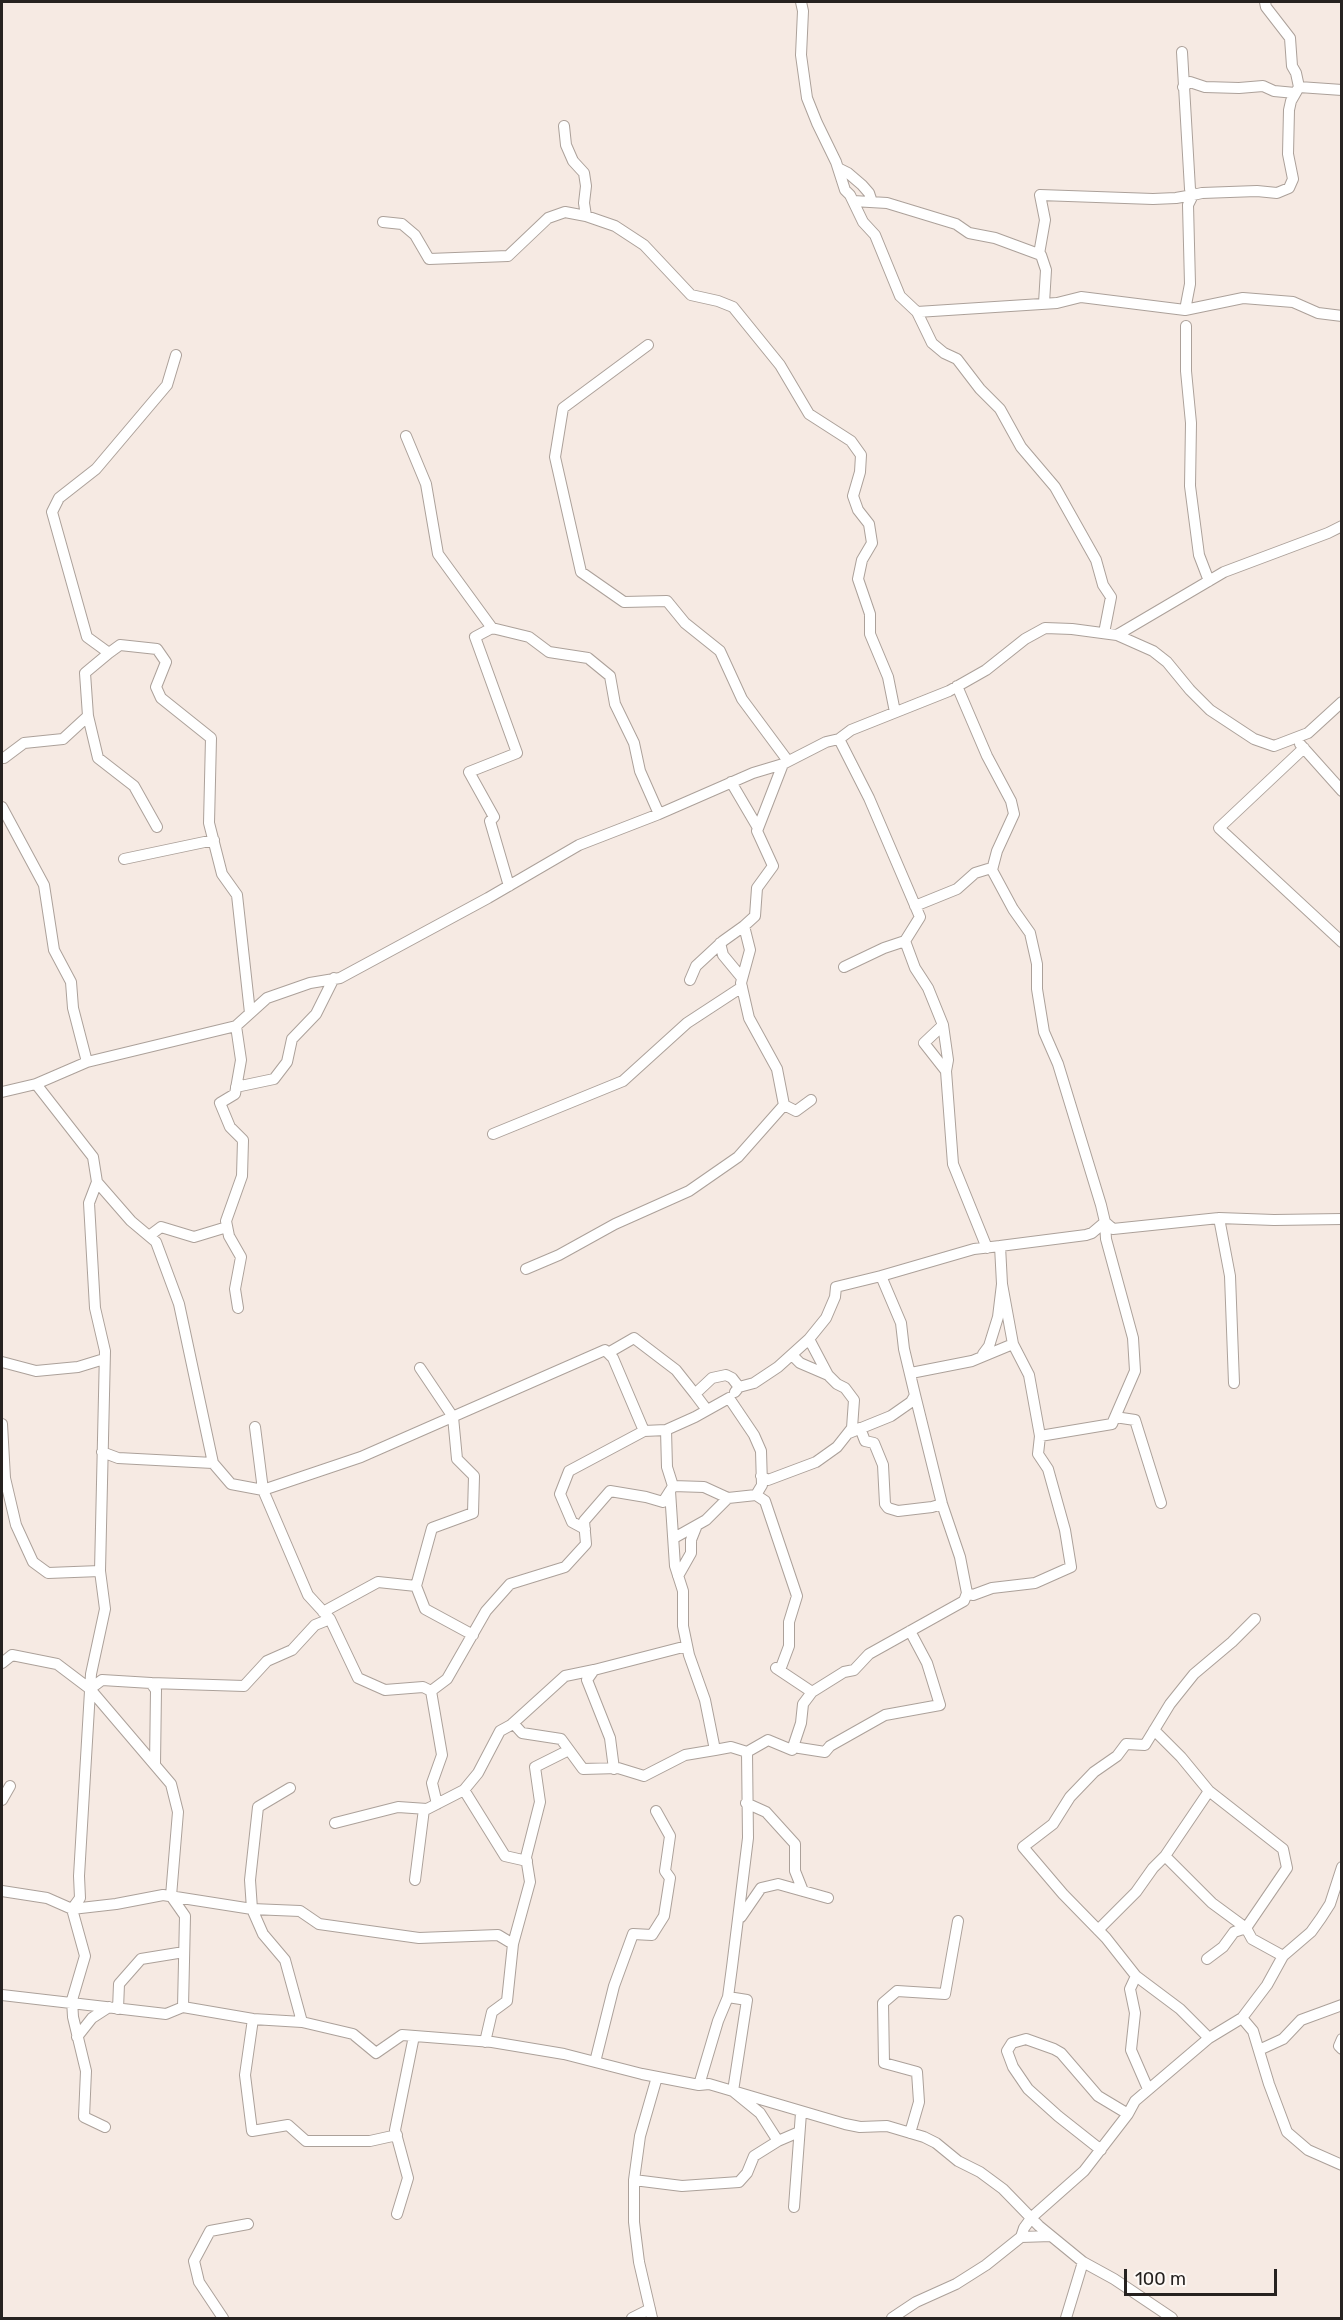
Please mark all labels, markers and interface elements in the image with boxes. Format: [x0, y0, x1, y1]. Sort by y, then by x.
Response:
scale bar [1127, 2257, 1280, 2295]
text: 100 m [1135, 2268, 1186, 2290]

